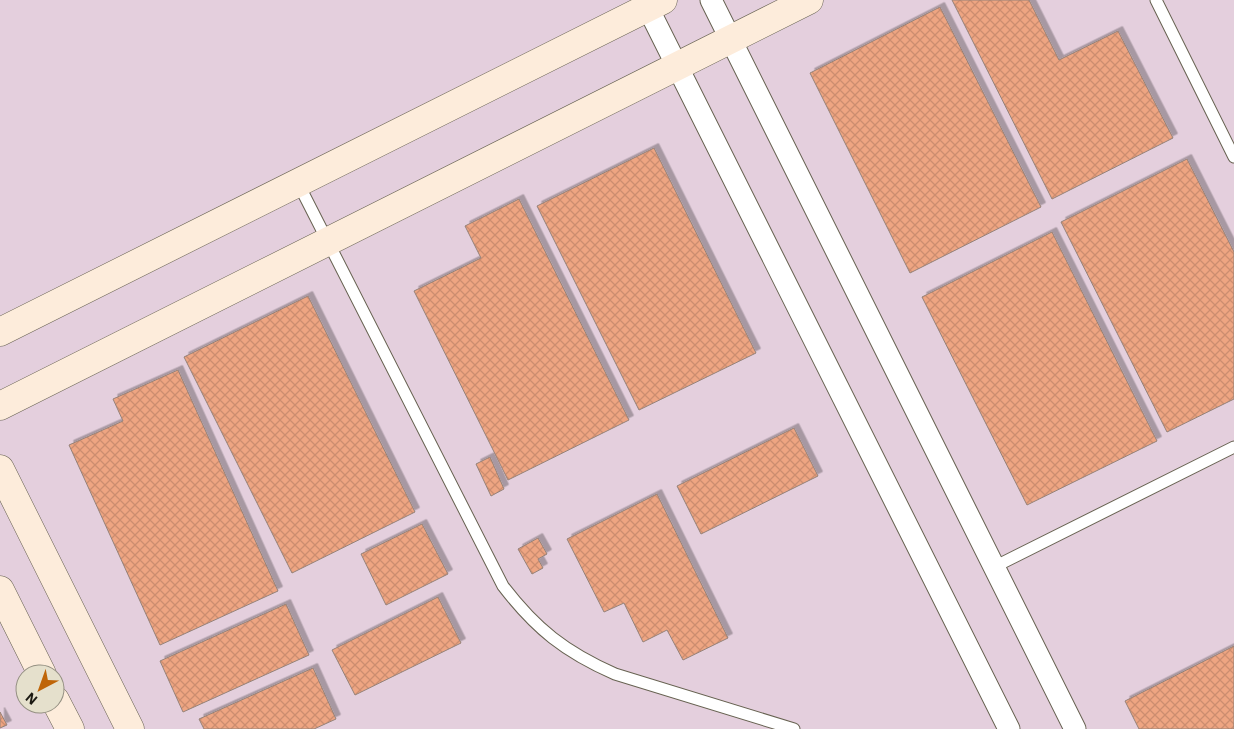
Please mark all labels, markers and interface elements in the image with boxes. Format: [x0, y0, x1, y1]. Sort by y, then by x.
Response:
north arrow [15, 664, 65, 714]
text: N [22, 689, 41, 709]

